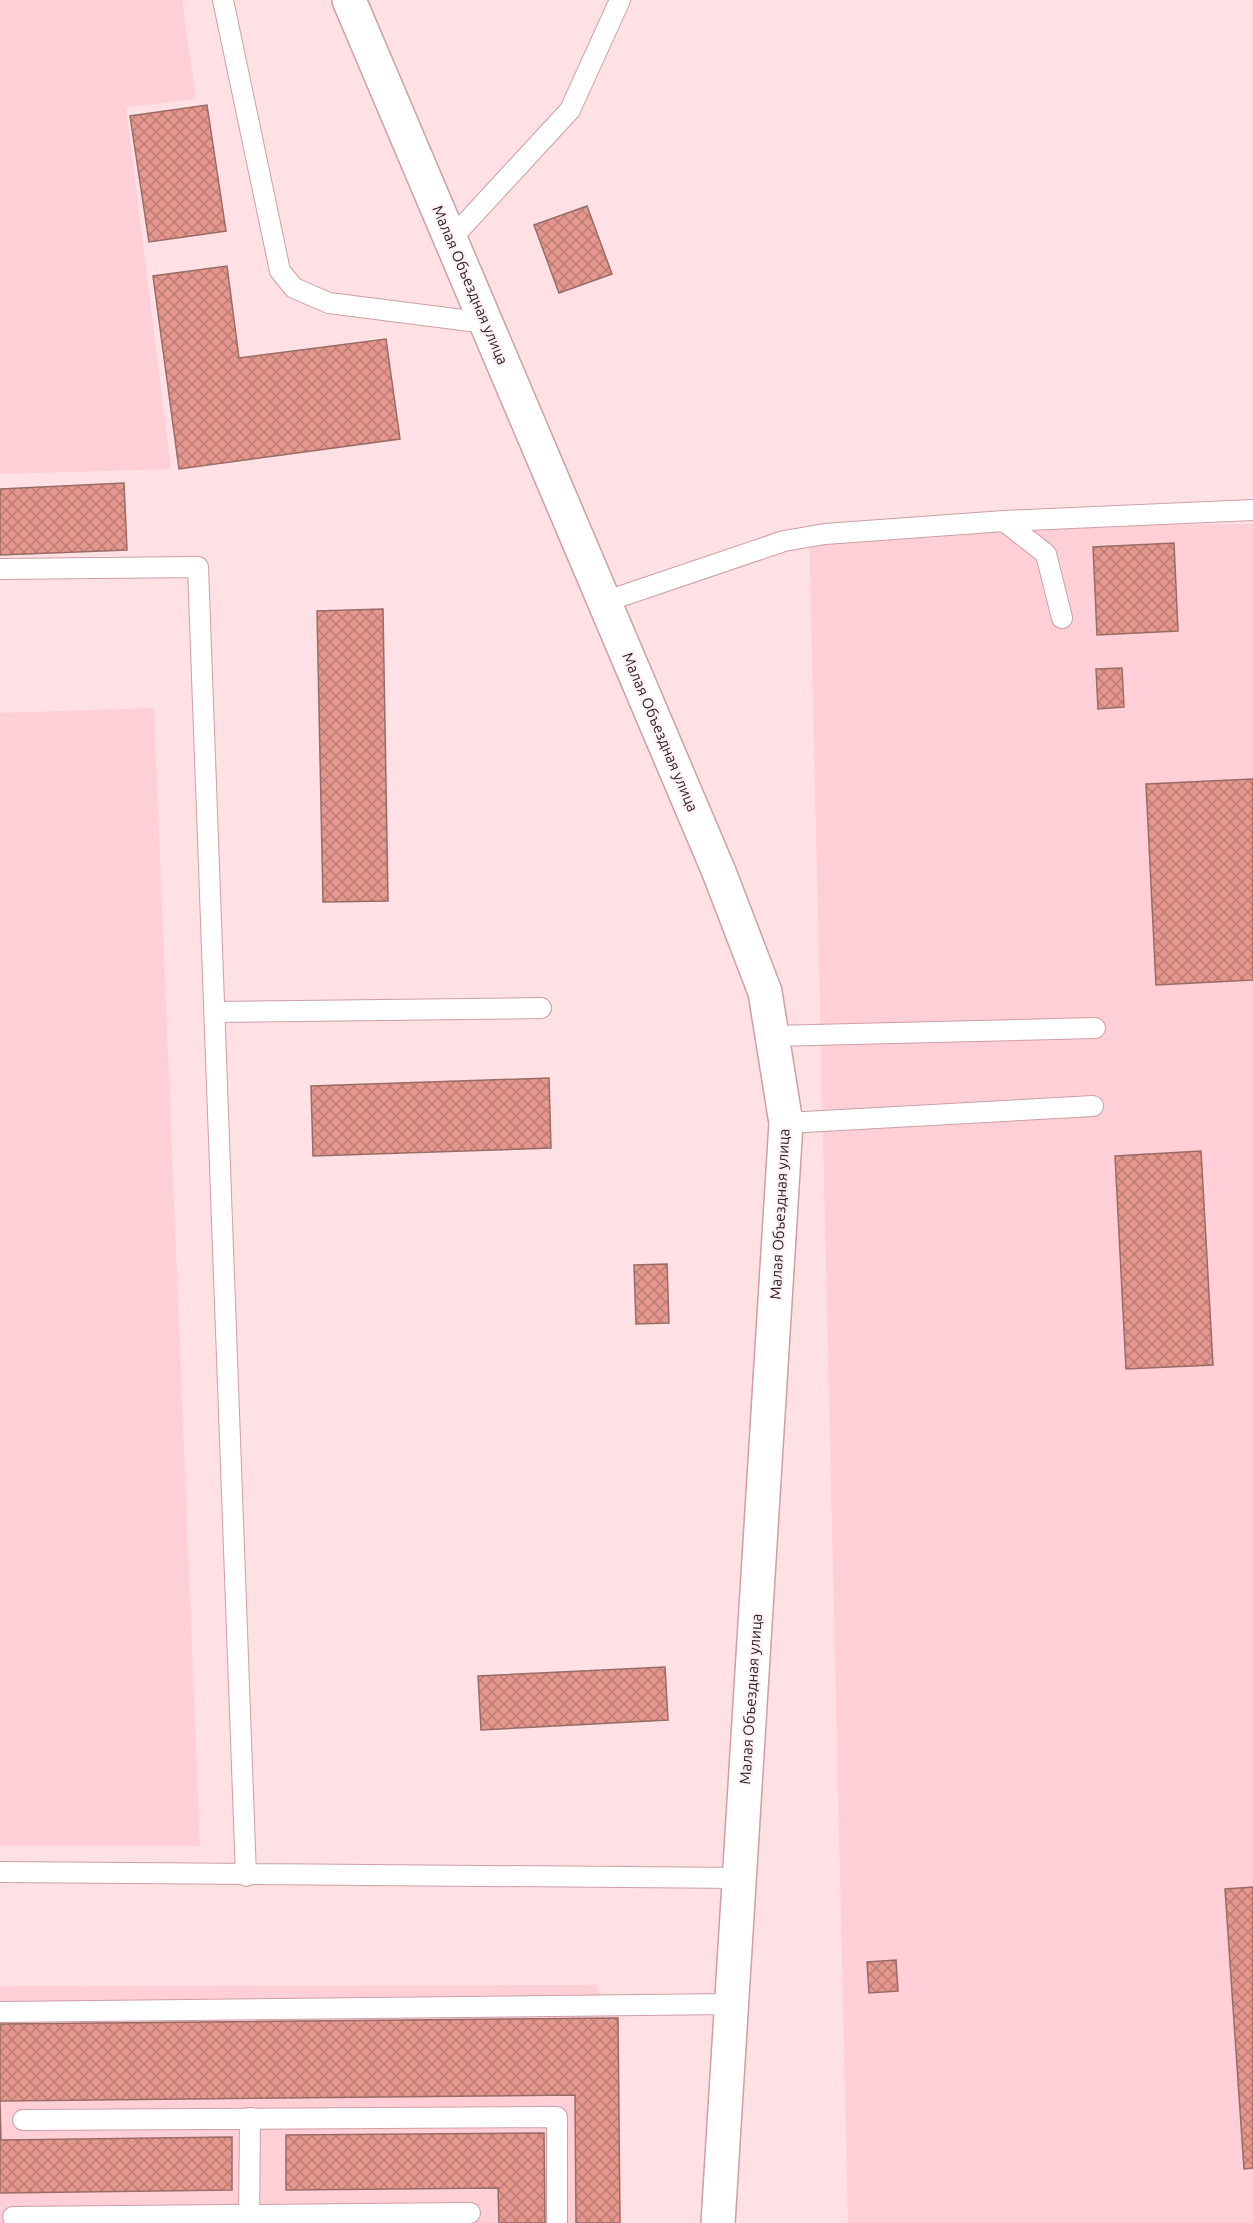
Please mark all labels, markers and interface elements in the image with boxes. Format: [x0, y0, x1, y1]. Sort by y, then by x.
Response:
street label: Малая Объездная улица [429, 203, 512, 367]
street label: Малая Объездная улица [619, 650, 702, 814]
street label: Малая Объездная улица [767, 1128, 792, 1300]
street label: Малая Объездная улица [736, 1613, 765, 1785]

